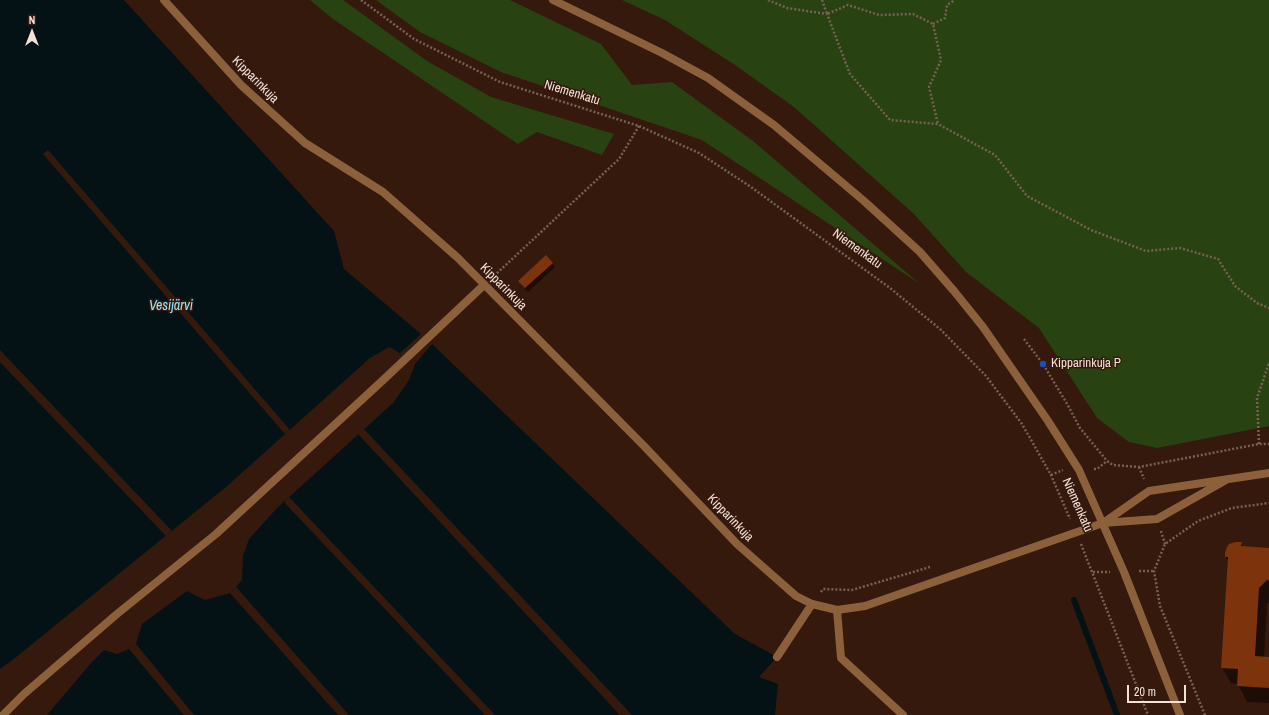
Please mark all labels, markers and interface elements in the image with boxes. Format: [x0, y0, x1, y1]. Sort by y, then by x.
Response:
north arrow [12, 12, 52, 52]
text: N [29, 13, 35, 27]
street label: Kipparinkuja [228, 53, 282, 107]
street label: Niemenkatu [542, 77, 602, 109]
street label: Niemenkatu [829, 226, 885, 272]
street label: Kipparinkuja [476, 260, 530, 314]
water label: Vesijärvi [149, 298, 193, 314]
place label: Kipparinkuja P [1051, 356, 1121, 372]
marker: Kipparinkuja P [1038, 359, 1048, 369]
street label: Niemenkatu [1058, 476, 1096, 534]
street label: Kipparinkuja [704, 491, 756, 545]
scale bar [1129, 677, 1188, 703]
text: 20 m [1134, 684, 1156, 700]

